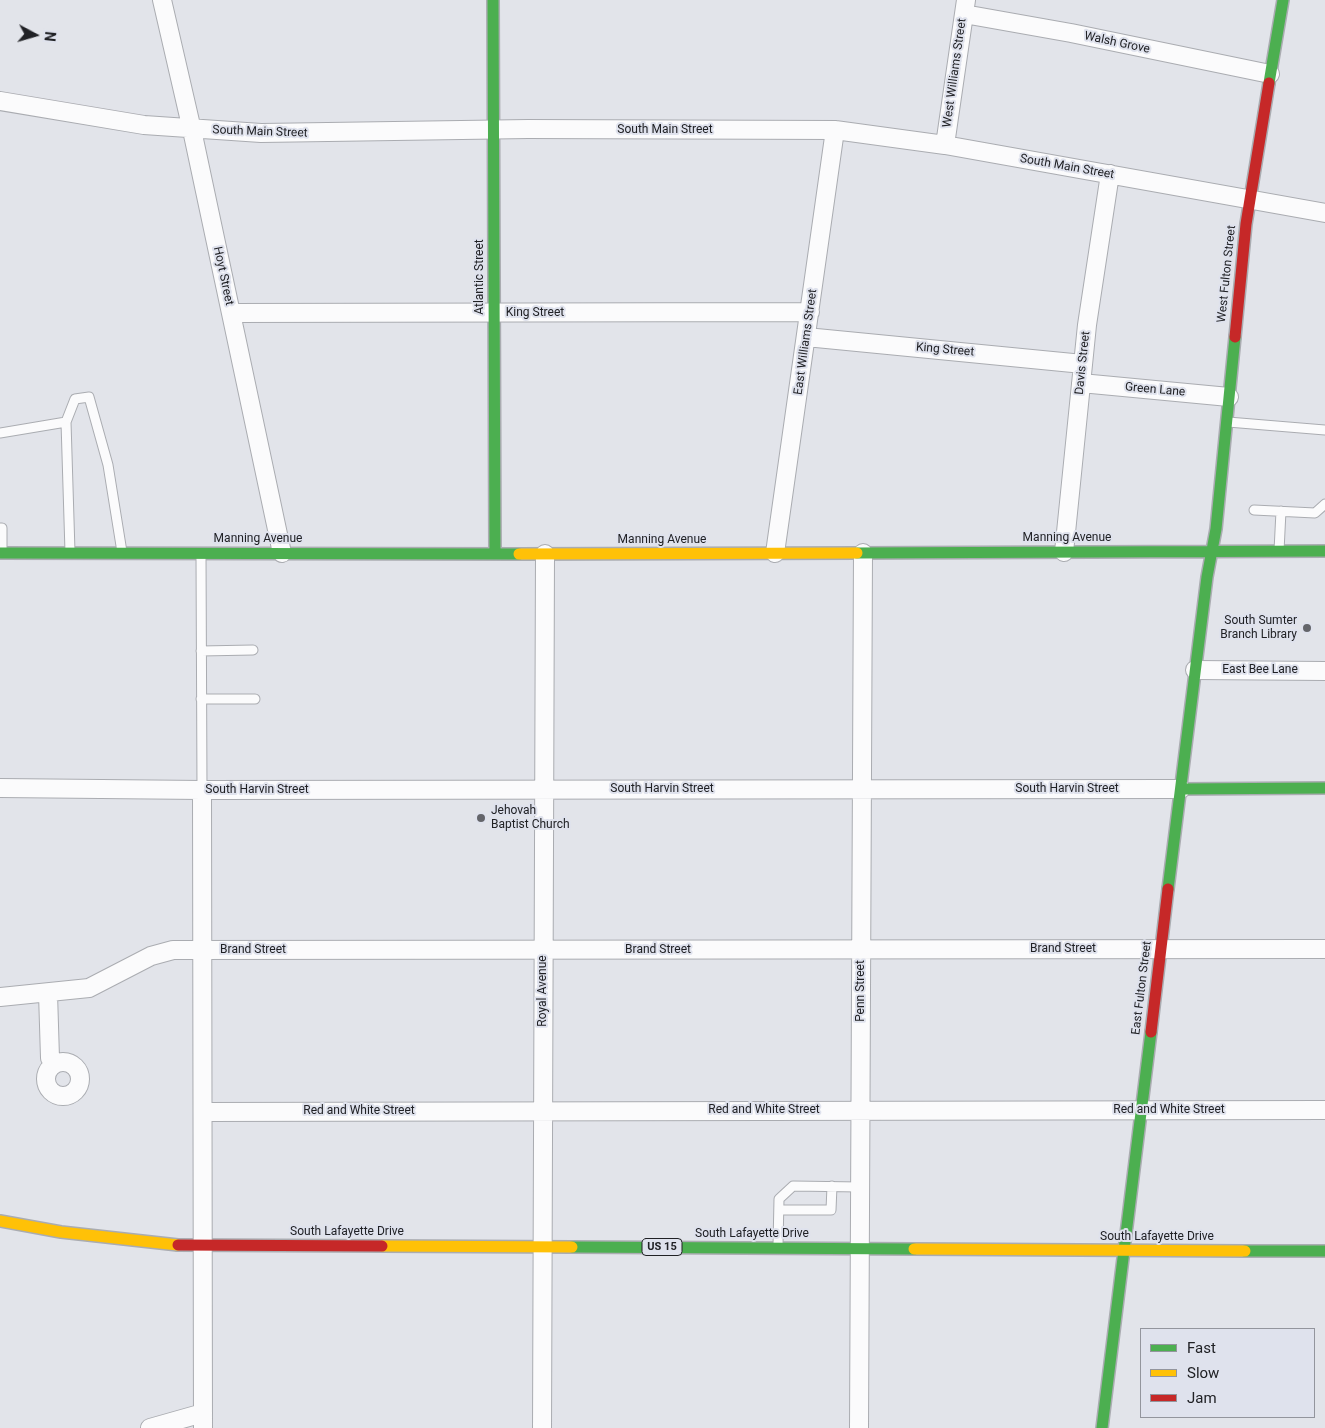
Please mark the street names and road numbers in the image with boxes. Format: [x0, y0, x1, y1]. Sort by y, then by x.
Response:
street label: West Williams Street [940, 17, 970, 129]
street label: Walsh Grove [1083, 29, 1151, 57]
street label: South Main Street [212, 123, 308, 141]
street label: South Main Street [617, 123, 713, 137]
street label: South Main Street [1019, 152, 1115, 182]
street label: West Fulton Street [1215, 225, 1239, 323]
street label: Atlantic Street [473, 239, 487, 315]
street label: Hoyt Street [210, 245, 236, 307]
street label: East Williams Street [791, 288, 821, 396]
street label: King Street [506, 306, 564, 320]
street label: Davis Street [1073, 330, 1093, 396]
street label: King Street [915, 340, 975, 360]
street label: Green Lane [1124, 380, 1186, 400]
street label: Manning Avenue [1023, 531, 1111, 545]
street label: Manning Avenue [214, 532, 302, 546]
street label: Manning Avenue [618, 533, 706, 547]
street label: East Bee Lane [1222, 663, 1298, 677]
street label: South Harvin Street [610, 782, 714, 796]
street label: South Harvin Street [1015, 782, 1119, 796]
street label: South Harvin Street [205, 783, 309, 797]
street label: East Fulton Street [1129, 940, 1155, 1036]
street label: Brand Street [1030, 942, 1096, 956]
street label: Brand Street [220, 943, 286, 957]
street label: Brand Street [625, 943, 691, 957]
street label: Royal Avenue [536, 955, 550, 1027]
street label: Penn Street [854, 960, 868, 1022]
street label: Red and White Street [708, 1103, 820, 1117]
street label: Red and White Street [1113, 1103, 1225, 1117]
street label: Red and White Street [303, 1104, 415, 1118]
street label: South Lafayette Drive [290, 1225, 404, 1239]
street label: South Lafayette Drive [695, 1227, 809, 1241]
street label: South Lafayette Drive [1100, 1230, 1214, 1244]
road number: US 15 [642, 1238, 682, 1256]

